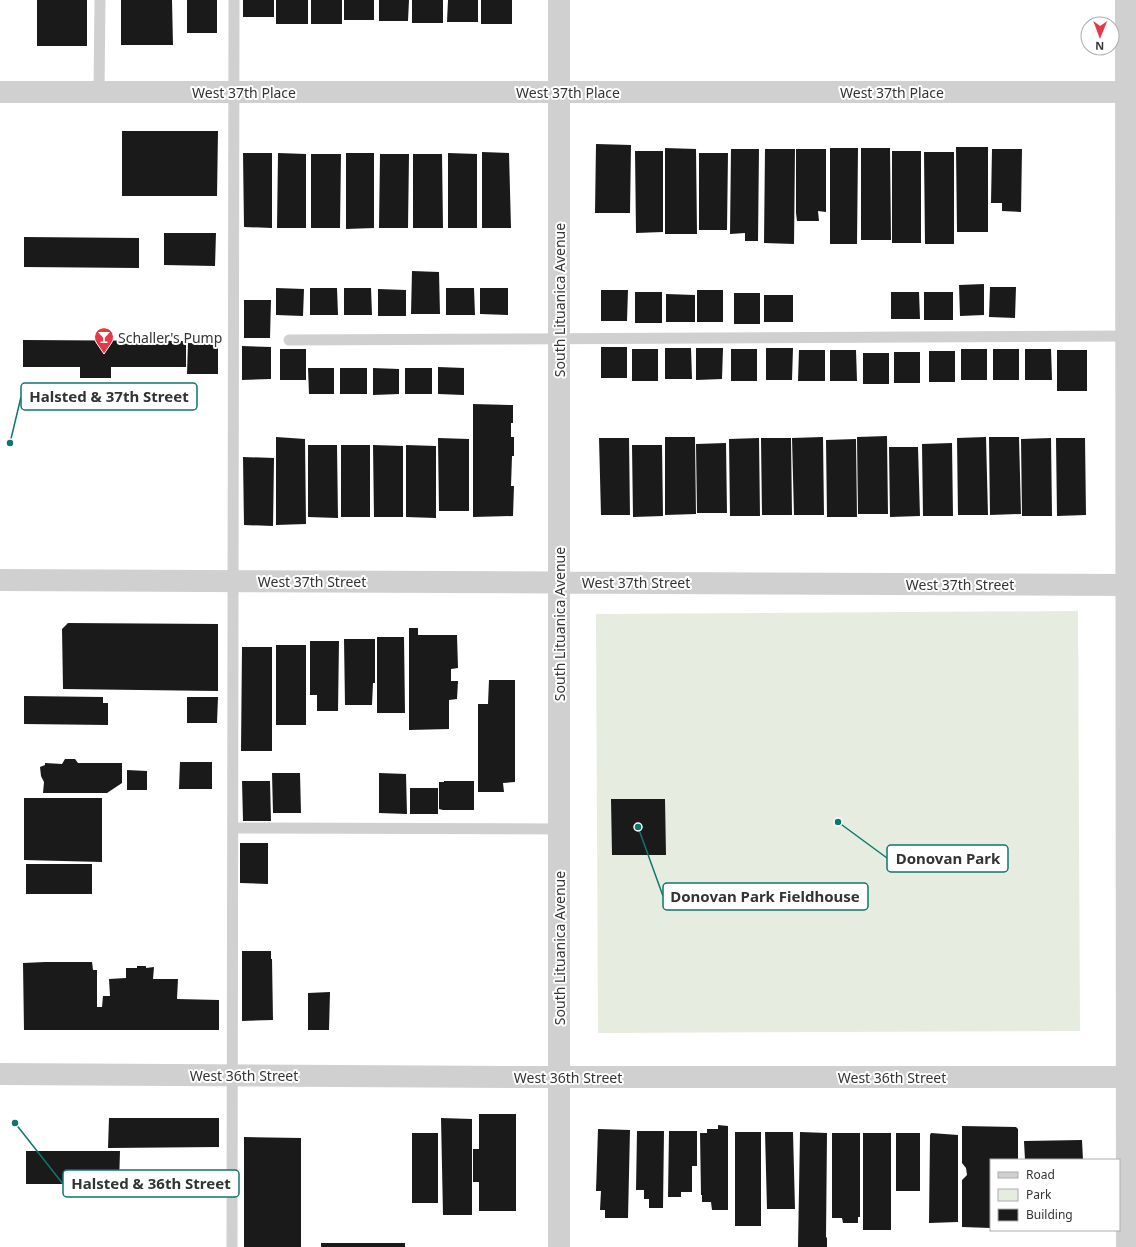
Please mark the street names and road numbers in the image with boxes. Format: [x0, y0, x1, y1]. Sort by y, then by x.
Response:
street label: West 37th Place [192, 83, 296, 102]
street label: West 37th Place [516, 83, 620, 102]
street label: West 37th Place [840, 83, 944, 102]
street label: South Lituanica Avenue [550, 223, 569, 377]
street label: South Lituanica Avenue [550, 547, 569, 701]
street label: West 37th Street [258, 572, 366, 591]
street label: West 37th Street [582, 573, 690, 592]
street label: West 37th Street [906, 575, 1014, 594]
street label: South Lituanica Avenue [550, 871, 569, 1025]
street label: West 36th Street [190, 1066, 298, 1085]
street label: West 36th Street [514, 1068, 622, 1087]
street label: West 36th Street [838, 1068, 946, 1087]

